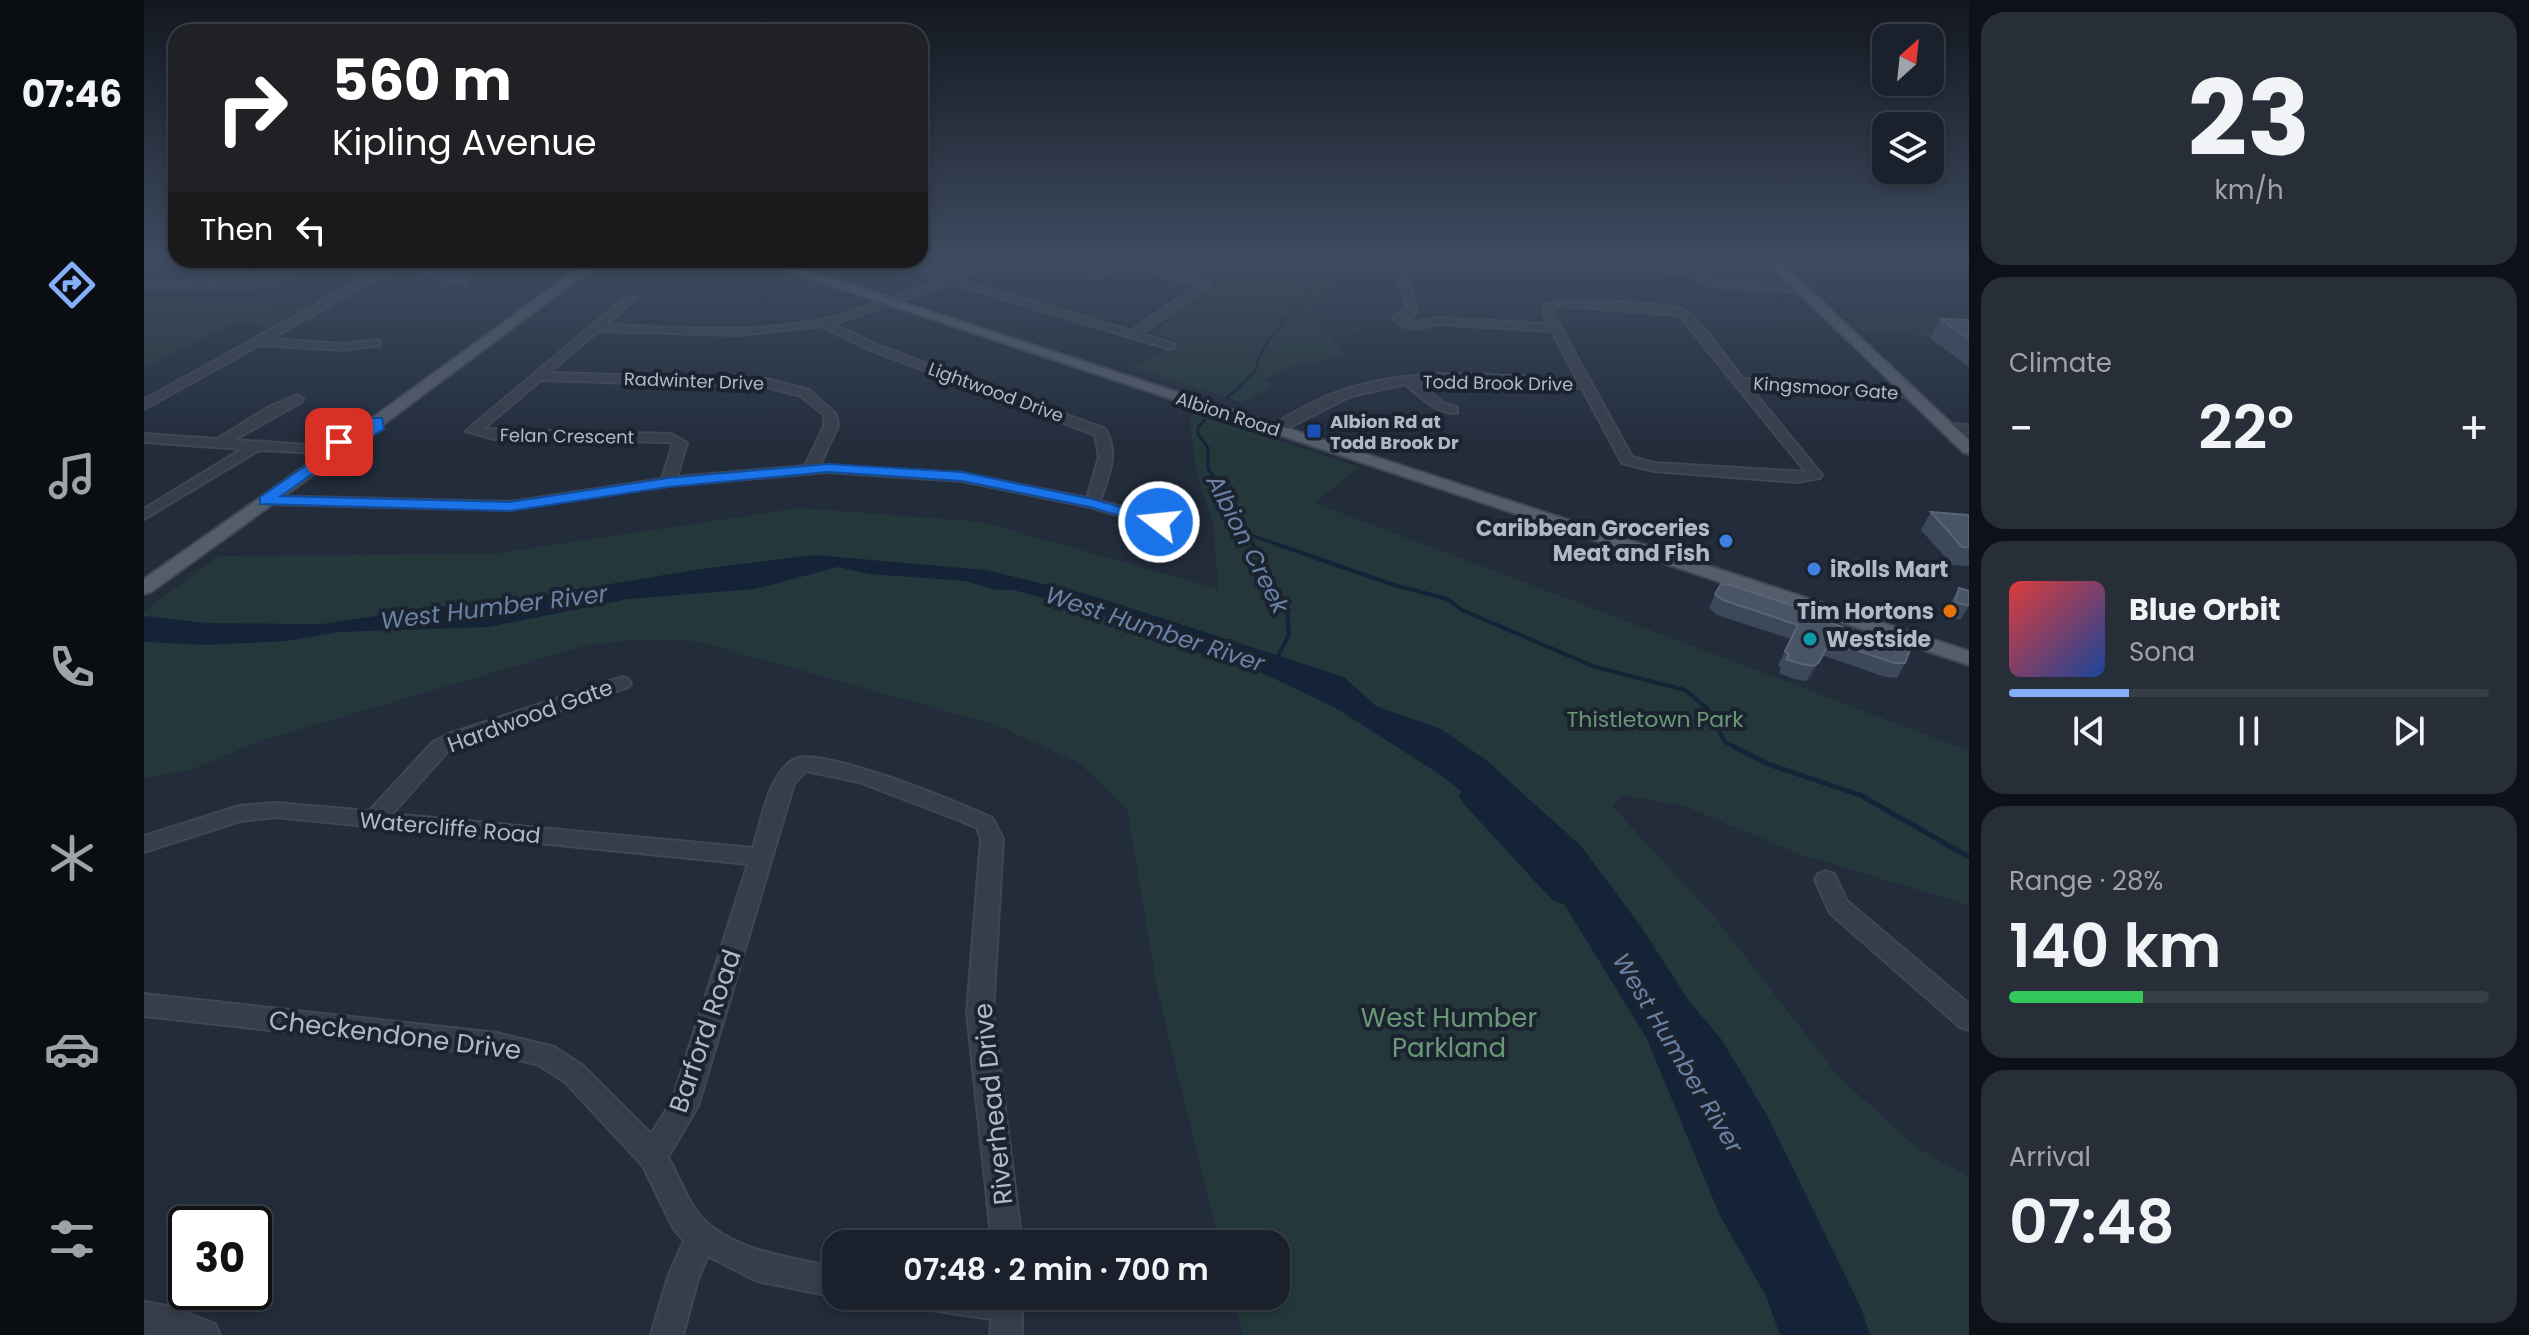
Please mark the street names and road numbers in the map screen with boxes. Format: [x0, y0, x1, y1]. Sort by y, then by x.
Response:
street label: Lightwood Drive [925, 356, 1067, 428]
street label: Radwinter Drive [623, 366, 765, 396]
street label: Todd Brook Drive [1423, 369, 1573, 397]
street label: Kingsmoor Gate [1753, 370, 1899, 406]
street label: Albion Road [1173, 385, 1283, 443]
street label: Felan Crescent [500, 422, 634, 450]
street label: Hardwood Gate [443, 672, 617, 760]
street label: Watercliffe Road [358, 805, 542, 851]
street label: Barford Road [660, 945, 750, 1117]
street label: Riverhead Drive [965, 1001, 1021, 1207]
street label: Checkendone Drive [267, 1002, 523, 1068]

